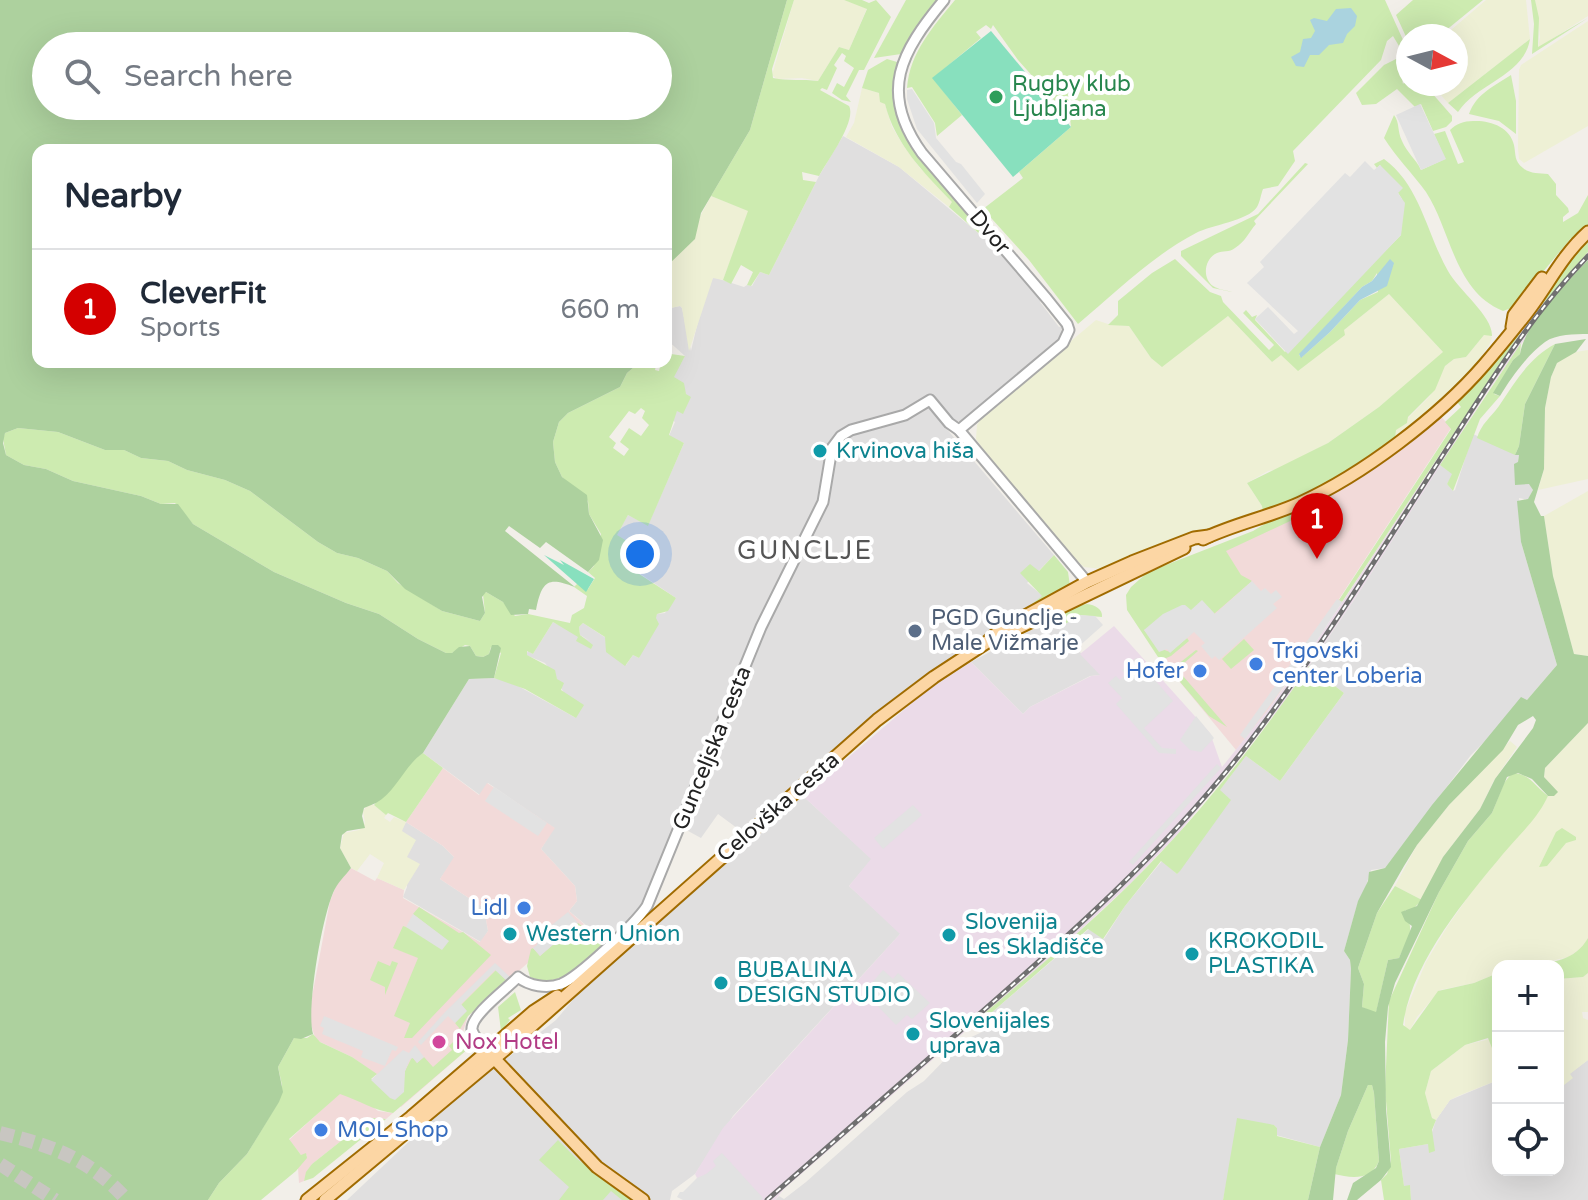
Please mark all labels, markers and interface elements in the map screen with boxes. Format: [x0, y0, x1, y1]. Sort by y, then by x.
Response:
north arrow [1396, 24, 1468, 96]
search box [32, 32, 672, 120]
icon: search [60, 54, 104, 98]
text: Search here [124, 58, 293, 95]
place label: Rugby klub Ljubljana [1012, 71, 1131, 122]
marker: Rugby klub Ljubljana [987, 88, 1005, 106]
text: Nearby [64, 176, 182, 217]
street label: Dvor [964, 205, 1016, 260]
text: CleverFit [140, 275, 266, 312]
text: 1 [82, 294, 98, 325]
text: 660 m [560, 294, 640, 325]
text: Sports [140, 312, 220, 343]
place label: Krvinova hiša [836, 438, 974, 464]
marker: Krvinova hiša [811, 442, 829, 460]
pin: 1 [1291, 493, 1343, 559]
your location [620, 534, 660, 574]
district label: GUNCLJE [737, 535, 873, 566]
place label: PGD Gunclje - Male Vižmarje [931, 605, 1079, 656]
marker: PGD Gunclje - Male Vižmarje [906, 622, 924, 640]
place label: Trgovski center Loberia [1272, 638, 1423, 689]
marker: Trgovski center Loberia [1247, 655, 1265, 673]
place label: Hofer [1126, 658, 1185, 684]
street label: Gunceljska cesta [667, 662, 757, 834]
marker: Hofer [1191, 662, 1209, 680]
street label: Celovška cesta [712, 747, 844, 867]
place label: Lidl [470, 895, 508, 921]
marker: Lidl [515, 899, 533, 917]
place label: Slovenija Les Skladišče [965, 909, 1104, 960]
place label: Western Union [526, 921, 680, 947]
marker: Western Union [501, 925, 519, 943]
marker: Slovenija Les Skladišče [940, 926, 958, 944]
place label: KROKODIL PLASTIKA [1208, 928, 1324, 979]
marker: KROKODIL PLASTIKA [1183, 945, 1201, 963]
place label: BUBALINA DESIGN STUDIO [737, 957, 911, 1008]
map controls [1492, 960, 1564, 1176]
button: + [1492, 960, 1564, 1032]
marker: BUBALINA DESIGN STUDIO [712, 974, 730, 992]
place label: Slovenijales uprava [929, 1008, 1050, 1059]
marker: Slovenijales uprava [904, 1025, 922, 1043]
place label: Nox Hotel [455, 1029, 559, 1055]
button: − [1492, 1032, 1564, 1104]
marker: Nox Hotel [430, 1033, 448, 1051]
button: locate [1492, 1104, 1564, 1176]
place label: MOL Shop [337, 1117, 449, 1143]
marker: MOL Shop [312, 1121, 330, 1139]

